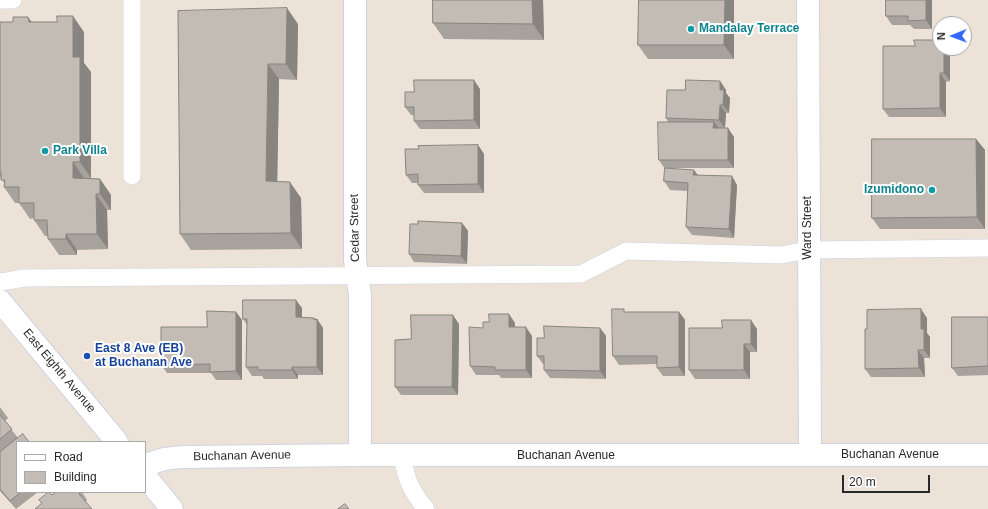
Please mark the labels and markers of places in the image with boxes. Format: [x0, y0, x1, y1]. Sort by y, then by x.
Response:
place label: Mandalay Terrace [699, 22, 799, 36]
marker: Mandalay Terrace [686, 24, 696, 34]
place label: Park Villa [53, 144, 107, 158]
marker: Park Villa [40, 146, 50, 156]
place label: Izumidono [864, 183, 924, 197]
marker: Izumidono [927, 185, 937, 195]
place label: East 8 Ave (EB) at Buchanan Ave [95, 342, 192, 370]
marker: East 8 Ave (EB) at Buchanan Ave [82, 351, 92, 361]

